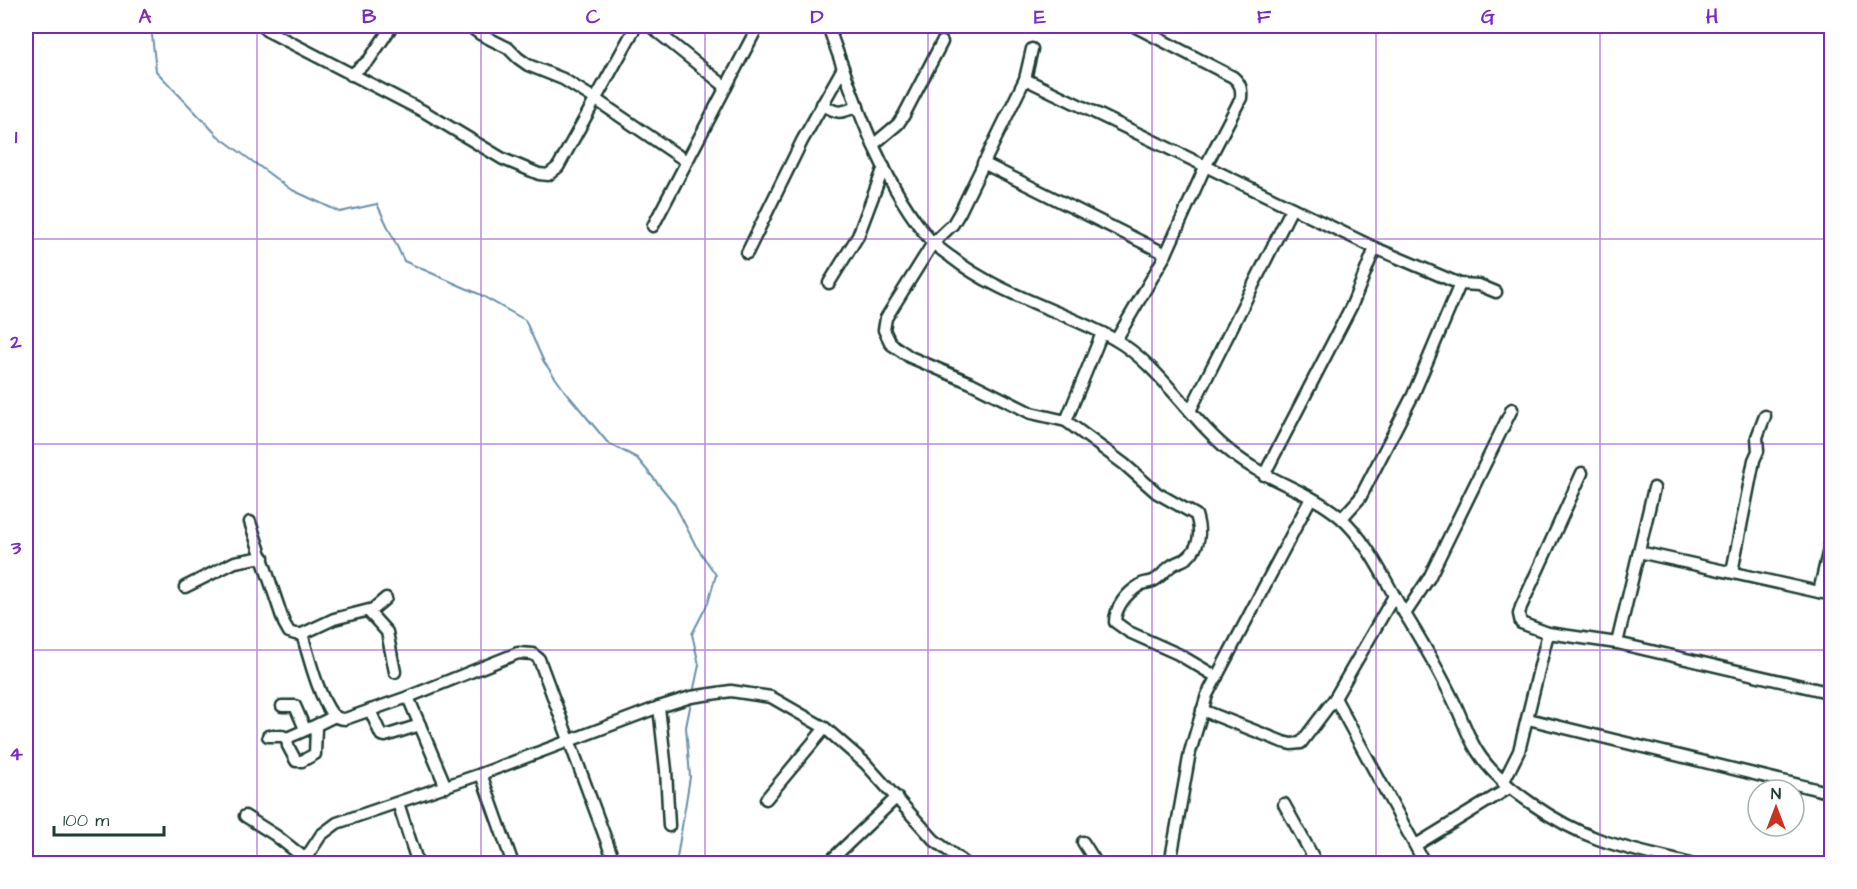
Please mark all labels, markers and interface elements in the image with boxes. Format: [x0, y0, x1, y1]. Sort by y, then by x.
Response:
text: A [139, 3, 152, 31]
text: B [362, 3, 377, 31]
text: C [586, 3, 601, 31]
text: D [811, 3, 824, 31]
text: E [1034, 3, 1046, 31]
text: F [1257, 3, 1272, 31]
text: G [1481, 3, 1495, 31]
text: H [1706, 3, 1718, 31]
text: 1 [15, 123, 18, 151]
text: 2 [9, 328, 22, 356]
text: 3 [10, 534, 22, 562]
text: 4 [9, 740, 23, 768]
north arrow [1746, 778, 1806, 838]
text: N [1771, 783, 1781, 805]
scale bar [54, 799, 164, 837]
text: 100 m [63, 808, 109, 833]

